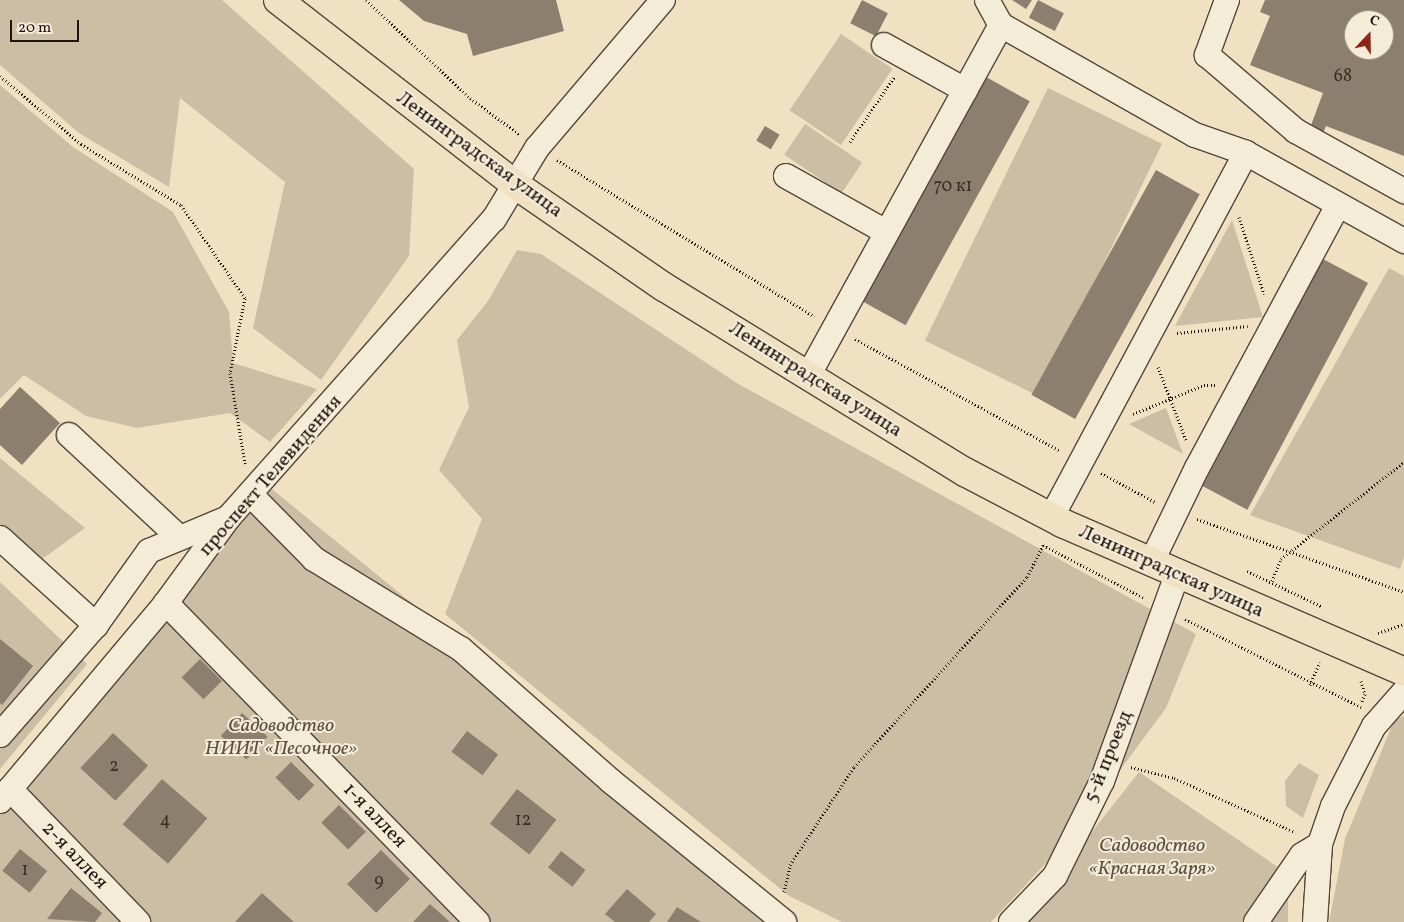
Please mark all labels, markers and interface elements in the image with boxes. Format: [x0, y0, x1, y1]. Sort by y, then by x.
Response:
scale bar [12, 10, 81, 42]
north arrow [1344, 10, 1394, 60]
text: С [1367, 11, 1382, 32]
text: 20 m [18, 18, 51, 39]
house number: 68 [1334, 66, 1352, 88]
street label: Ленинградская улица [391, 86, 567, 224]
house number: 70 к1 [933, 176, 973, 198]
street label: Ленинградская улица [724, 317, 906, 443]
street label: проспект Телевидения [194, 390, 348, 562]
street label: Ленинградская улица [1074, 520, 1268, 624]
street label: 5-й проезд [1080, 707, 1138, 807]
park label: Садоводство НИИТ «Песочное» [205, 714, 357, 761]
house number: 2 [109, 756, 119, 778]
street label: 1-я аллея [337, 778, 411, 854]
house number: 4 [160, 810, 170, 832]
house number: 12 [515, 810, 531, 832]
street label: 2-я аллея [36, 817, 112, 895]
park label: Садоводство «Красная Заря» [1089, 835, 1215, 882]
house number: 1 [22, 860, 28, 882]
house number: 9 [374, 871, 384, 893]

